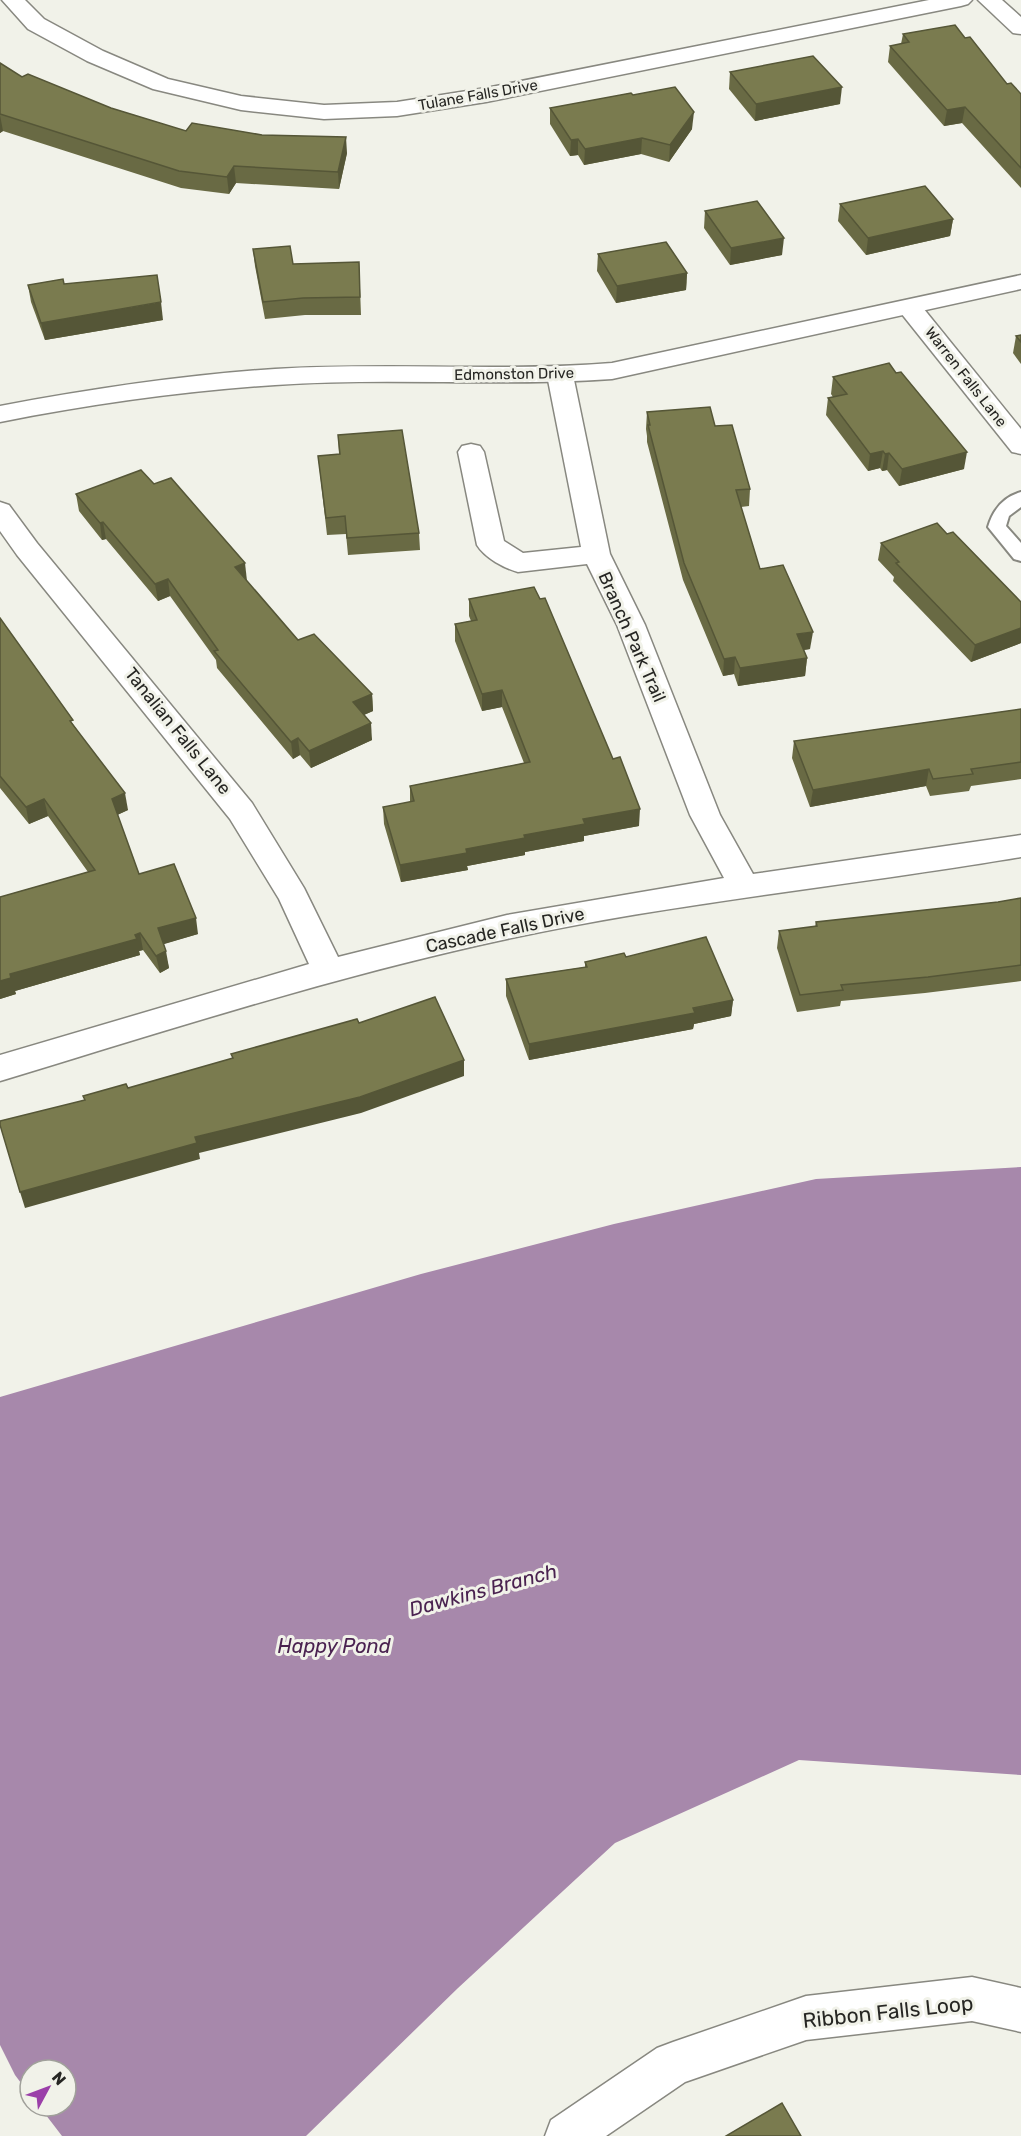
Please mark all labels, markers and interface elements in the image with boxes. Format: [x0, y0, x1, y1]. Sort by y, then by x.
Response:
street label: Tulane Falls Drive [417, 76, 539, 114]
street label: Warren Falls Lane [921, 323, 1011, 431]
street label: Edmonston Drive [454, 364, 574, 384]
street label: Branch Park Trail [593, 568, 671, 706]
street label: Tanalian Falls Lane [120, 663, 236, 799]
street label: Cascade Falls Drive [424, 902, 586, 958]
water label: Dawkins Branch [406, 1559, 560, 1621]
water label: Happy Pond [277, 1634, 392, 1658]
street label: Ribbon Falls Loop [801, 1990, 974, 2033]
north arrow [18, 2058, 78, 2118]
text: N [48, 2068, 70, 2089]

